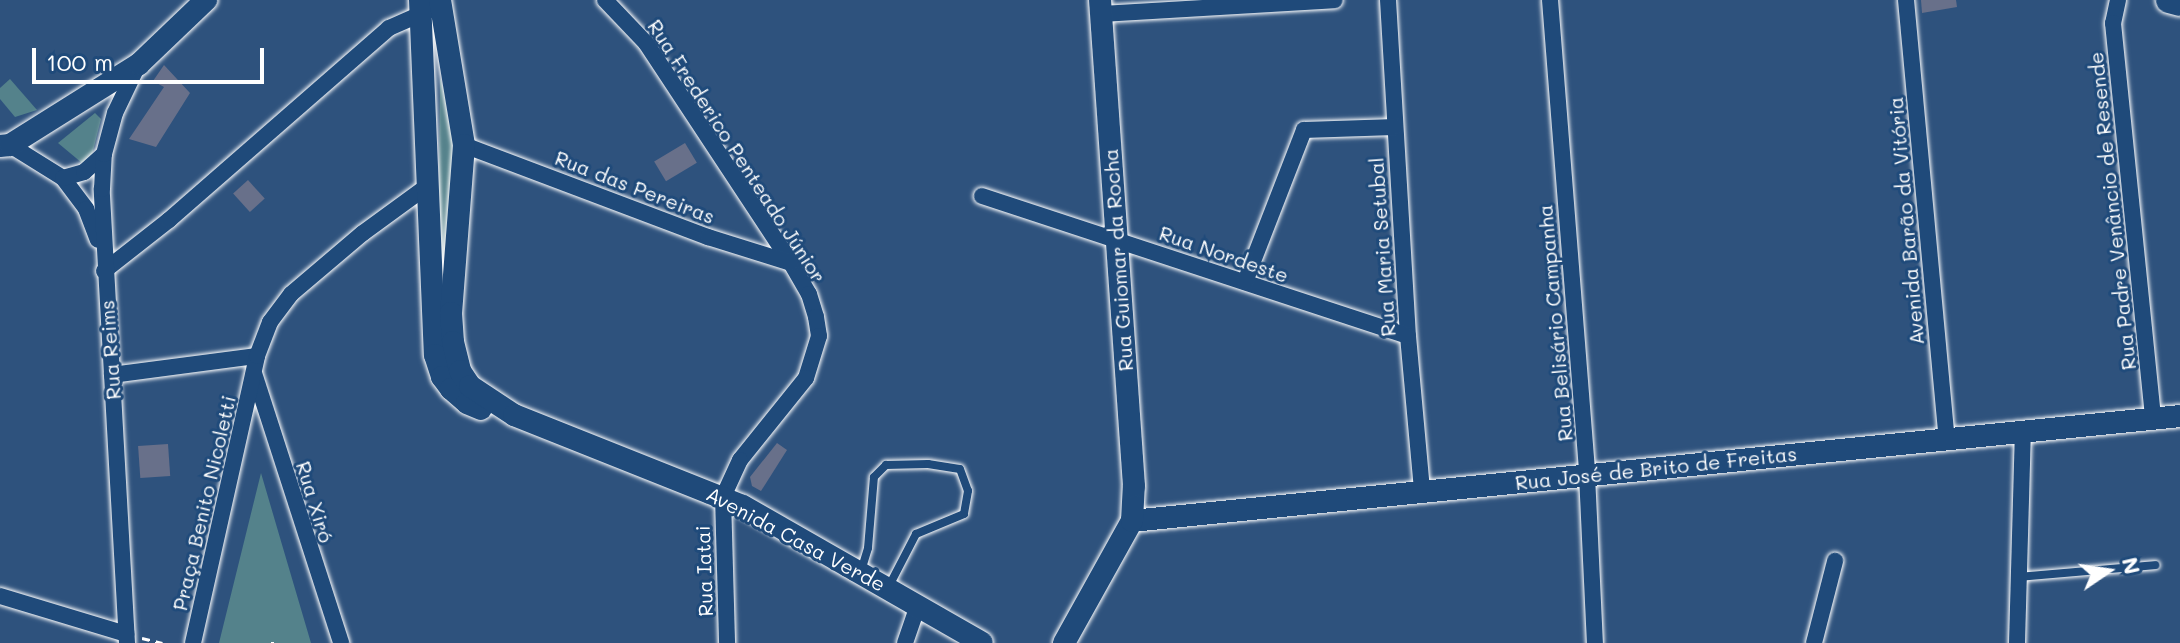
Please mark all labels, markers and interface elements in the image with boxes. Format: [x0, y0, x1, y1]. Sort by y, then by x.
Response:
street label: Rua Frederico Penteado Júnior [643, 15, 831, 287]
scale bar [36, 32, 268, 82]
text: 100 m [46, 46, 113, 77]
street label: Rua Padre Venâncio de Resende [2083, 51, 2141, 371]
street label: Avenida Barão da Vitória [1883, 96, 1929, 346]
street label: Rua das Pereiras [552, 145, 718, 229]
street label: Rua Guiomar da Rocha [1098, 148, 1138, 372]
street label: Rua Maria Setubal [1364, 157, 1400, 337]
street label: Rua Belisário Campanha [1533, 204, 1577, 442]
street label: Rua Nordeste [1156, 221, 1292, 287]
street label: Rua Reims [95, 299, 125, 401]
street label: Praça Benito Nicoletti [168, 393, 240, 613]
street label: Rua José de Brito de Freitas [1514, 441, 1798, 495]
street label: Rua Xiró [291, 458, 339, 546]
street label: Avenida Casa Verde [702, 482, 890, 596]
street label: Rua Iatai [690, 525, 718, 617]
north arrow [2068, 531, 2148, 611]
text: N [2116, 554, 2148, 577]

